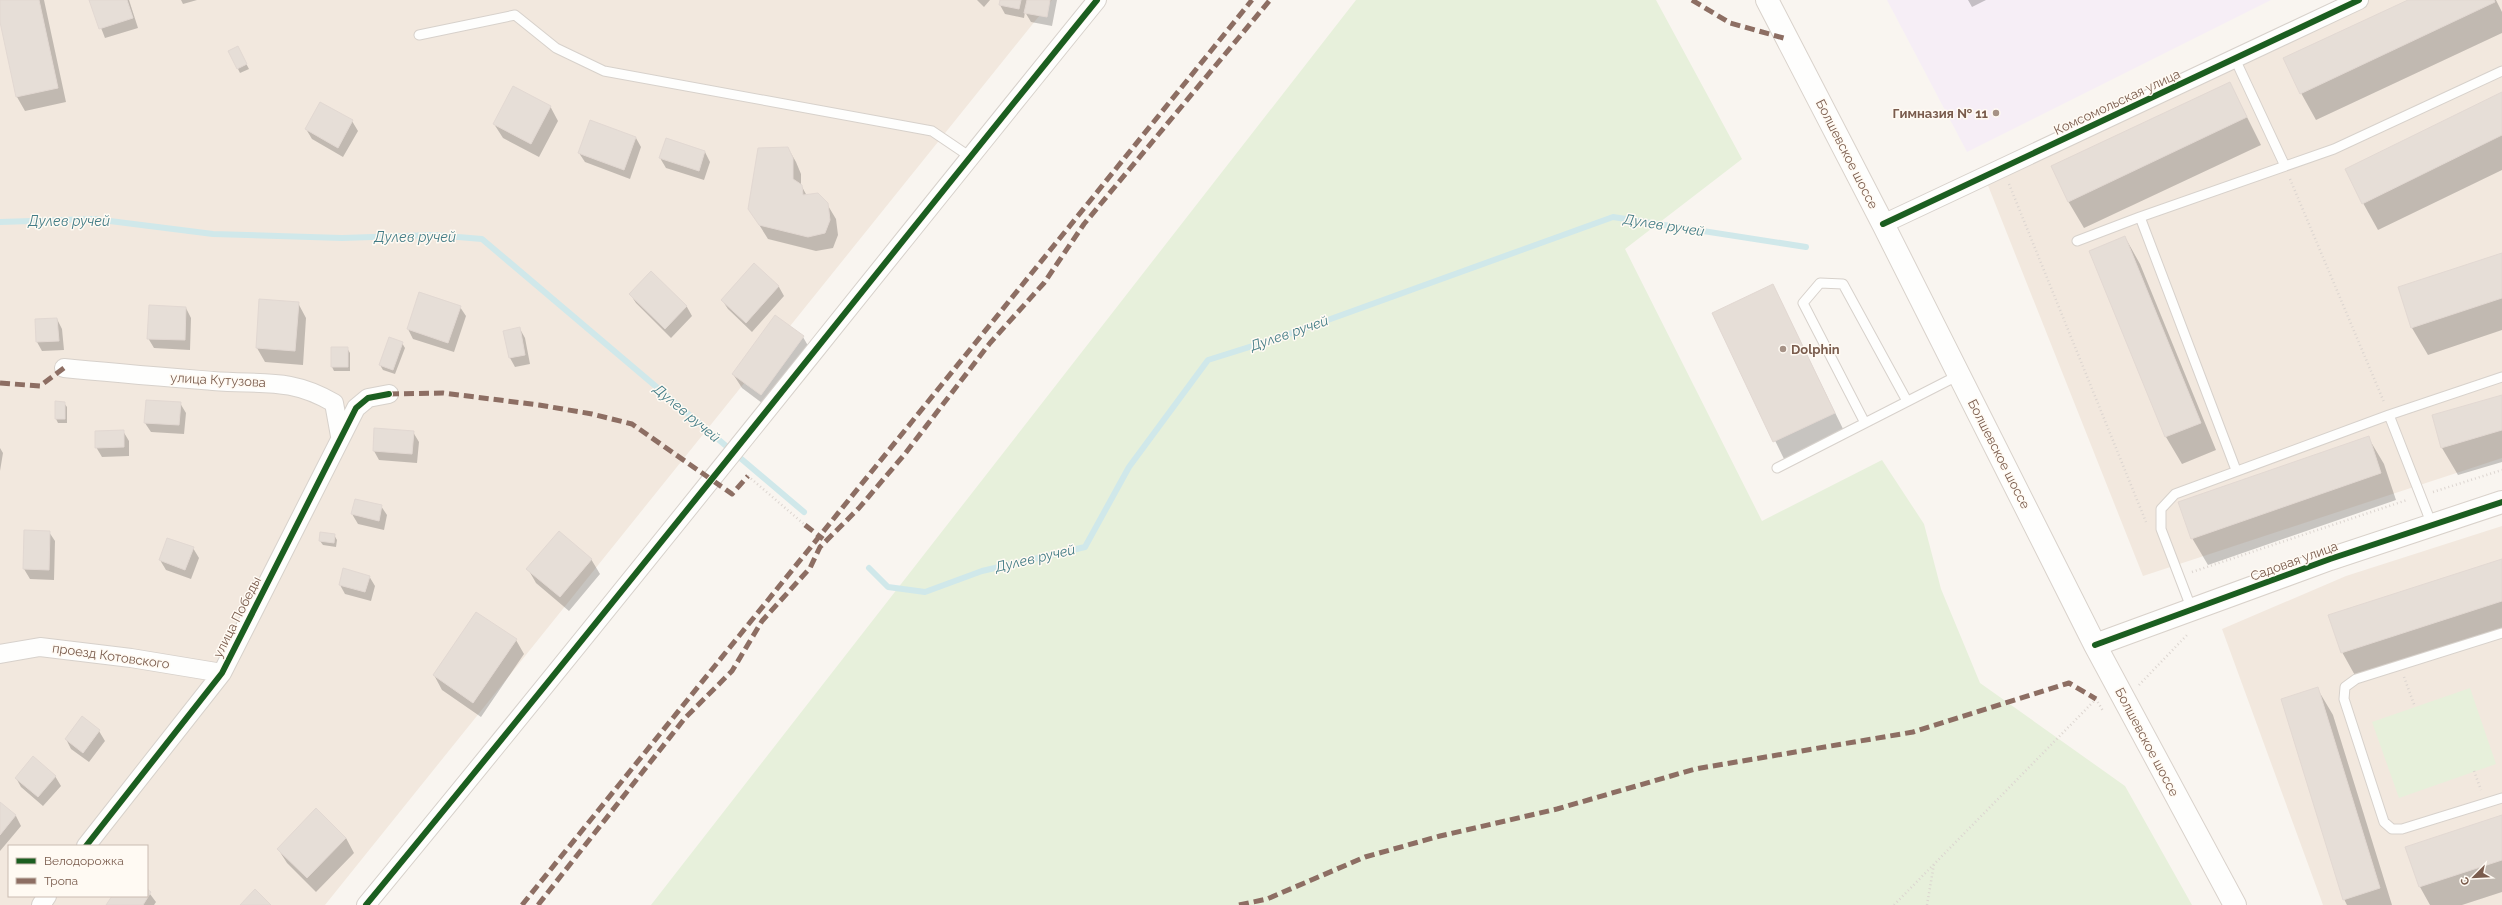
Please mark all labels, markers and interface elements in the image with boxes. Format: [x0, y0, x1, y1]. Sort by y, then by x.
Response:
street label: Комсомольская улица [2052, 66, 2182, 138]
street label: Болшевское шоссе [1813, 97, 1881, 211]
place label: Гимназия № 11 [1892, 106, 1989, 121]
marker: Гимназия № 11 [1991, 108, 2001, 118]
water label: Дулев ручей [1621, 211, 1706, 239]
water label: Дулев ручей [27, 213, 110, 229]
water label: Дулев ручей [373, 229, 456, 245]
water label: Дулев ручей [1247, 312, 1330, 354]
place label: Dolphin [1791, 342, 1840, 357]
marker: Dolphin [1778, 344, 1788, 354]
street label: улица Кутузова [170, 370, 266, 390]
water label: Дулев ручей [650, 380, 724, 445]
street label: Болшевское шоссе [1965, 397, 2033, 511]
street label: Садовая улица [2248, 538, 2340, 584]
water label: Дулев ручей [992, 541, 1077, 575]
street label: улица Победы [210, 574, 264, 660]
street label: проезд Котовского [51, 640, 171, 672]
street label: Болшевское шоссе [2112, 685, 2182, 799]
legend [8, 845, 148, 897]
text: Велодорожка [44, 854, 124, 868]
north arrow [2454, 857, 2494, 897]
text: Тропа [44, 874, 78, 888]
text: С [2458, 874, 2473, 887]

